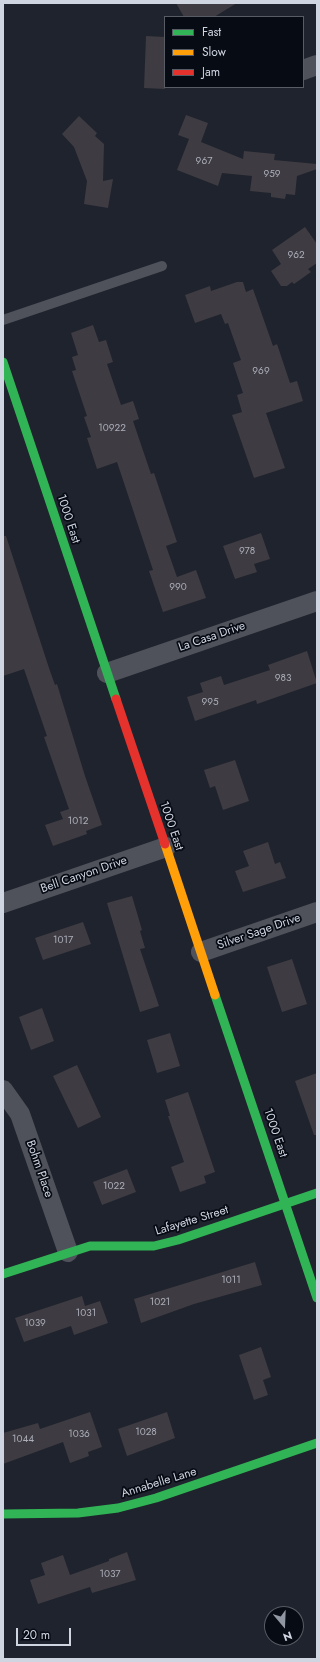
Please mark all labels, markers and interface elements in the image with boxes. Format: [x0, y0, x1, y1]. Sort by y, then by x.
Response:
legend [164, 16, 304, 88]
text: Fast [202, 23, 221, 41]
text: Slow [202, 43, 226, 61]
text: Jam [202, 63, 220, 81]
house number: 967 [196, 156, 212, 168]
house number: 959 [263, 169, 281, 181]
house number: 962 [287, 250, 305, 262]
house number: 969 [252, 366, 270, 378]
house number: 10922 [98, 423, 126, 435]
street label: 1000 East [53, 493, 83, 545]
house number: 978 [239, 546, 255, 558]
house number: 990 [169, 582, 187, 594]
street label: La Casa Drive [177, 619, 247, 655]
house number: 983 [275, 673, 291, 685]
house number: 995 [201, 697, 219, 709]
street label: 1000 East [156, 800, 186, 852]
house number: 1012 [68, 816, 88, 828]
street label: Bell Canyon Drive [39, 853, 129, 897]
street label: Silver Sage Drive [215, 911, 303, 953]
house number: 1017 [53, 935, 73, 947]
street label: 1000 East [260, 1107, 290, 1159]
street label: Bohm Place [23, 1139, 55, 1199]
house number: 1022 [103, 1181, 125, 1193]
street label: Lafayette Street [154, 1203, 230, 1239]
house number: 1011 [221, 1275, 241, 1287]
house number: 1021 [150, 1297, 170, 1309]
house number: 1031 [76, 1308, 96, 1320]
house number: 1039 [24, 1318, 46, 1330]
house number: 1028 [135, 1427, 157, 1439]
house number: 1036 [68, 1429, 90, 1441]
house number: 1044 [12, 1434, 34, 1446]
street label: Annabelle Lane [119, 1465, 199, 1501]
house number: 1037 [99, 1569, 121, 1581]
north arrow [264, 1606, 304, 1646]
scale bar [18, 1620, 73, 1646]
text: 20 m [23, 1626, 50, 1644]
text: N [281, 1627, 294, 1645]

